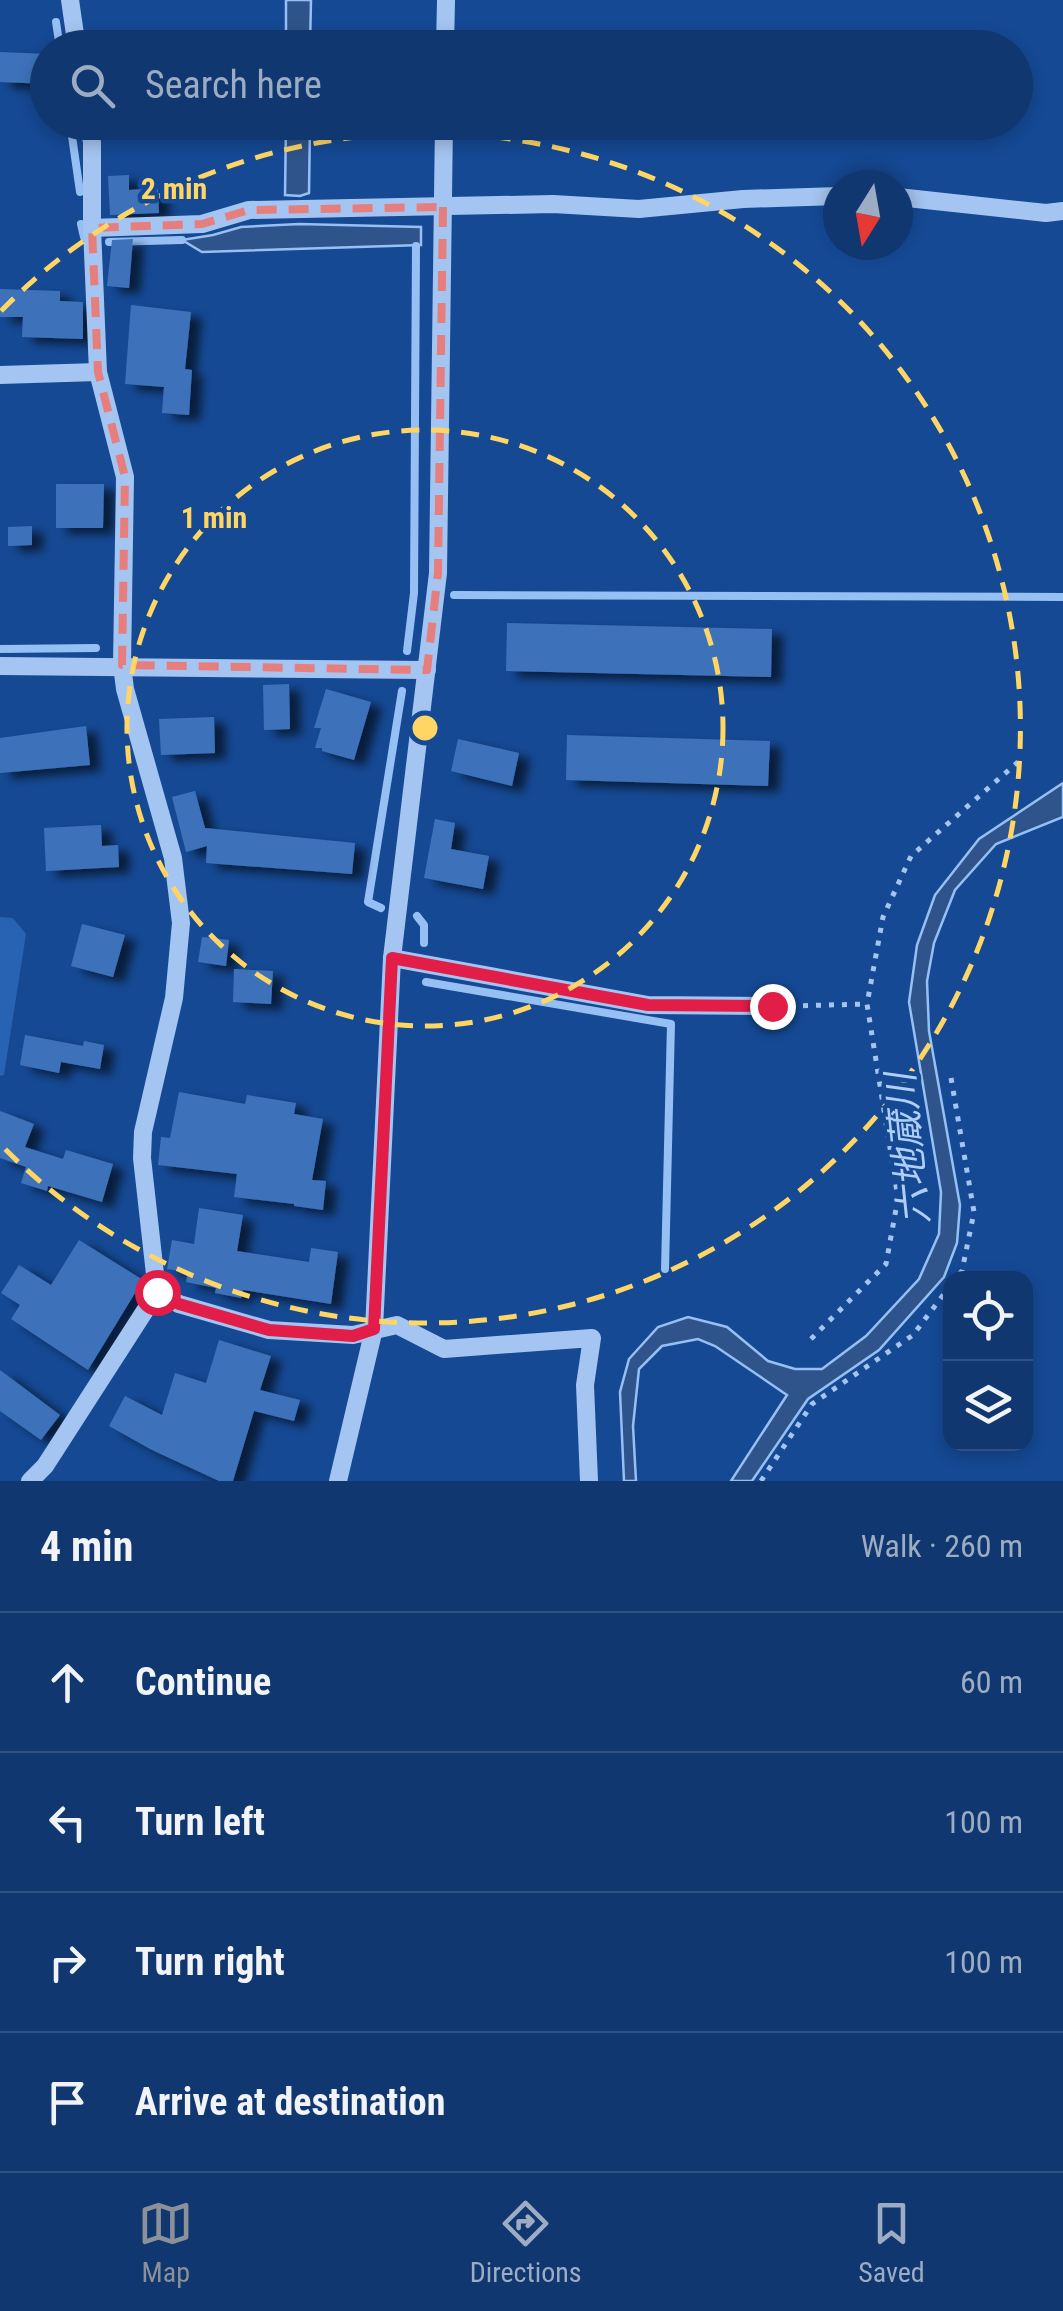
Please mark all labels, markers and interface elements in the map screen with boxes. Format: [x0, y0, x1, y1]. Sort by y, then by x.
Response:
search box [30, 30, 1033, 140]
icon: search [65, 58, 120, 113]
text: Search here [145, 63, 322, 107]
north arrow [823, 170, 913, 260]
text: 2 min [141, 171, 207, 206]
text: 1 min [181, 500, 247, 535]
centre of rings [407, 710, 443, 746]
route end [750, 984, 796, 1030]
water label: 六地蔵川 [878, 1067, 938, 1227]
route start [135, 1270, 181, 1316]
map controls [943, 1271, 1033, 1451]
button: locate [943, 1271, 1033, 1361]
button: layers [943, 1361, 1033, 1451]
text: 4 min [40, 1522, 133, 1571]
text: Walk · 260 m [861, 1527, 1023, 1565]
icon: ahead [40, 1655, 95, 1710]
text: Continue [135, 1660, 271, 1704]
text: 60 m [960, 1663, 1023, 1701]
icon: left [40, 1795, 95, 1850]
text: Turn left [135, 1800, 265, 1844]
text: 100 m [944, 1803, 1023, 1841]
icon: right [40, 1935, 95, 1990]
text: Turn right [135, 1940, 285, 1984]
text: 100 m [944, 1943, 1023, 1981]
icon: arrive [40, 2075, 95, 2130]
text: Arrive at destination [135, 2080, 445, 2124]
tab: Map [138, 2196, 193, 2289]
tab: Directions [470, 2196, 582, 2289]
tab: Saved [858, 2196, 925, 2289]

